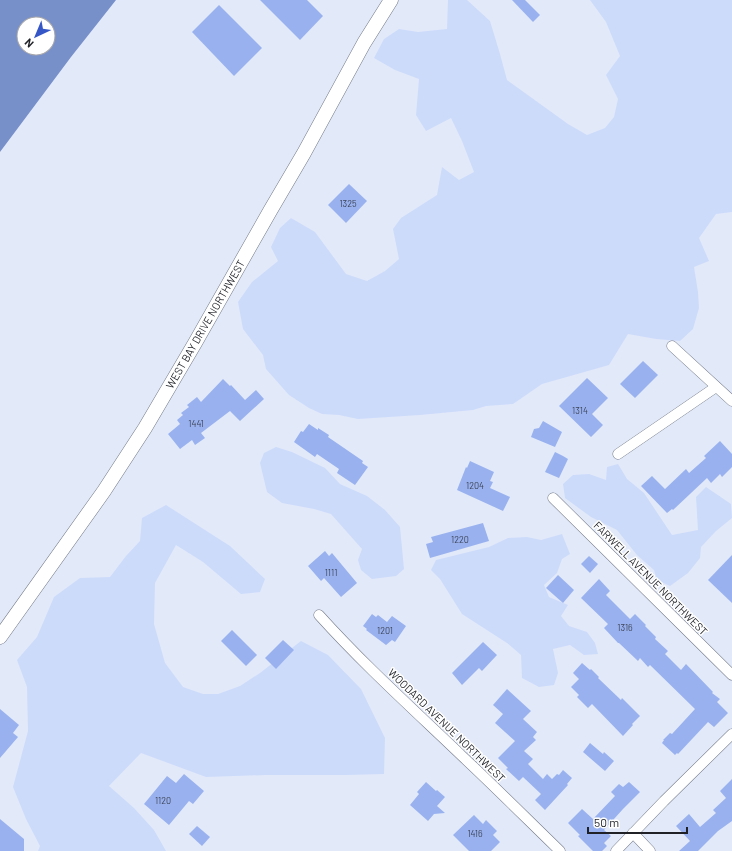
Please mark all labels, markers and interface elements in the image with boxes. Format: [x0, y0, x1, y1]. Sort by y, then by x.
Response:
north arrow [16, 16, 56, 56]
text: N [22, 36, 36, 51]
house number: 1325 [339, 198, 357, 209]
street label: WEST BAY DRIVE NORTHWEST [163, 257, 247, 391]
house number: 1314 [572, 405, 588, 416]
house number: 1441 [188, 418, 204, 429]
house number: 1204 [466, 480, 484, 491]
street label: FARWELL AVENUE NORTHWEST [591, 518, 711, 638]
house number: 1220 [451, 534, 469, 545]
house number: 1111 [325, 567, 337, 578]
house number: 1316 [617, 622, 633, 633]
house number: 1201 [377, 625, 393, 636]
street label: WOODARD AVENUE NORTHWEST [386, 666, 508, 784]
house number: 1120 [155, 795, 171, 806]
scale bar [588, 809, 687, 835]
text: 50 m [594, 815, 619, 829]
house number: 1416 [467, 828, 483, 839]

